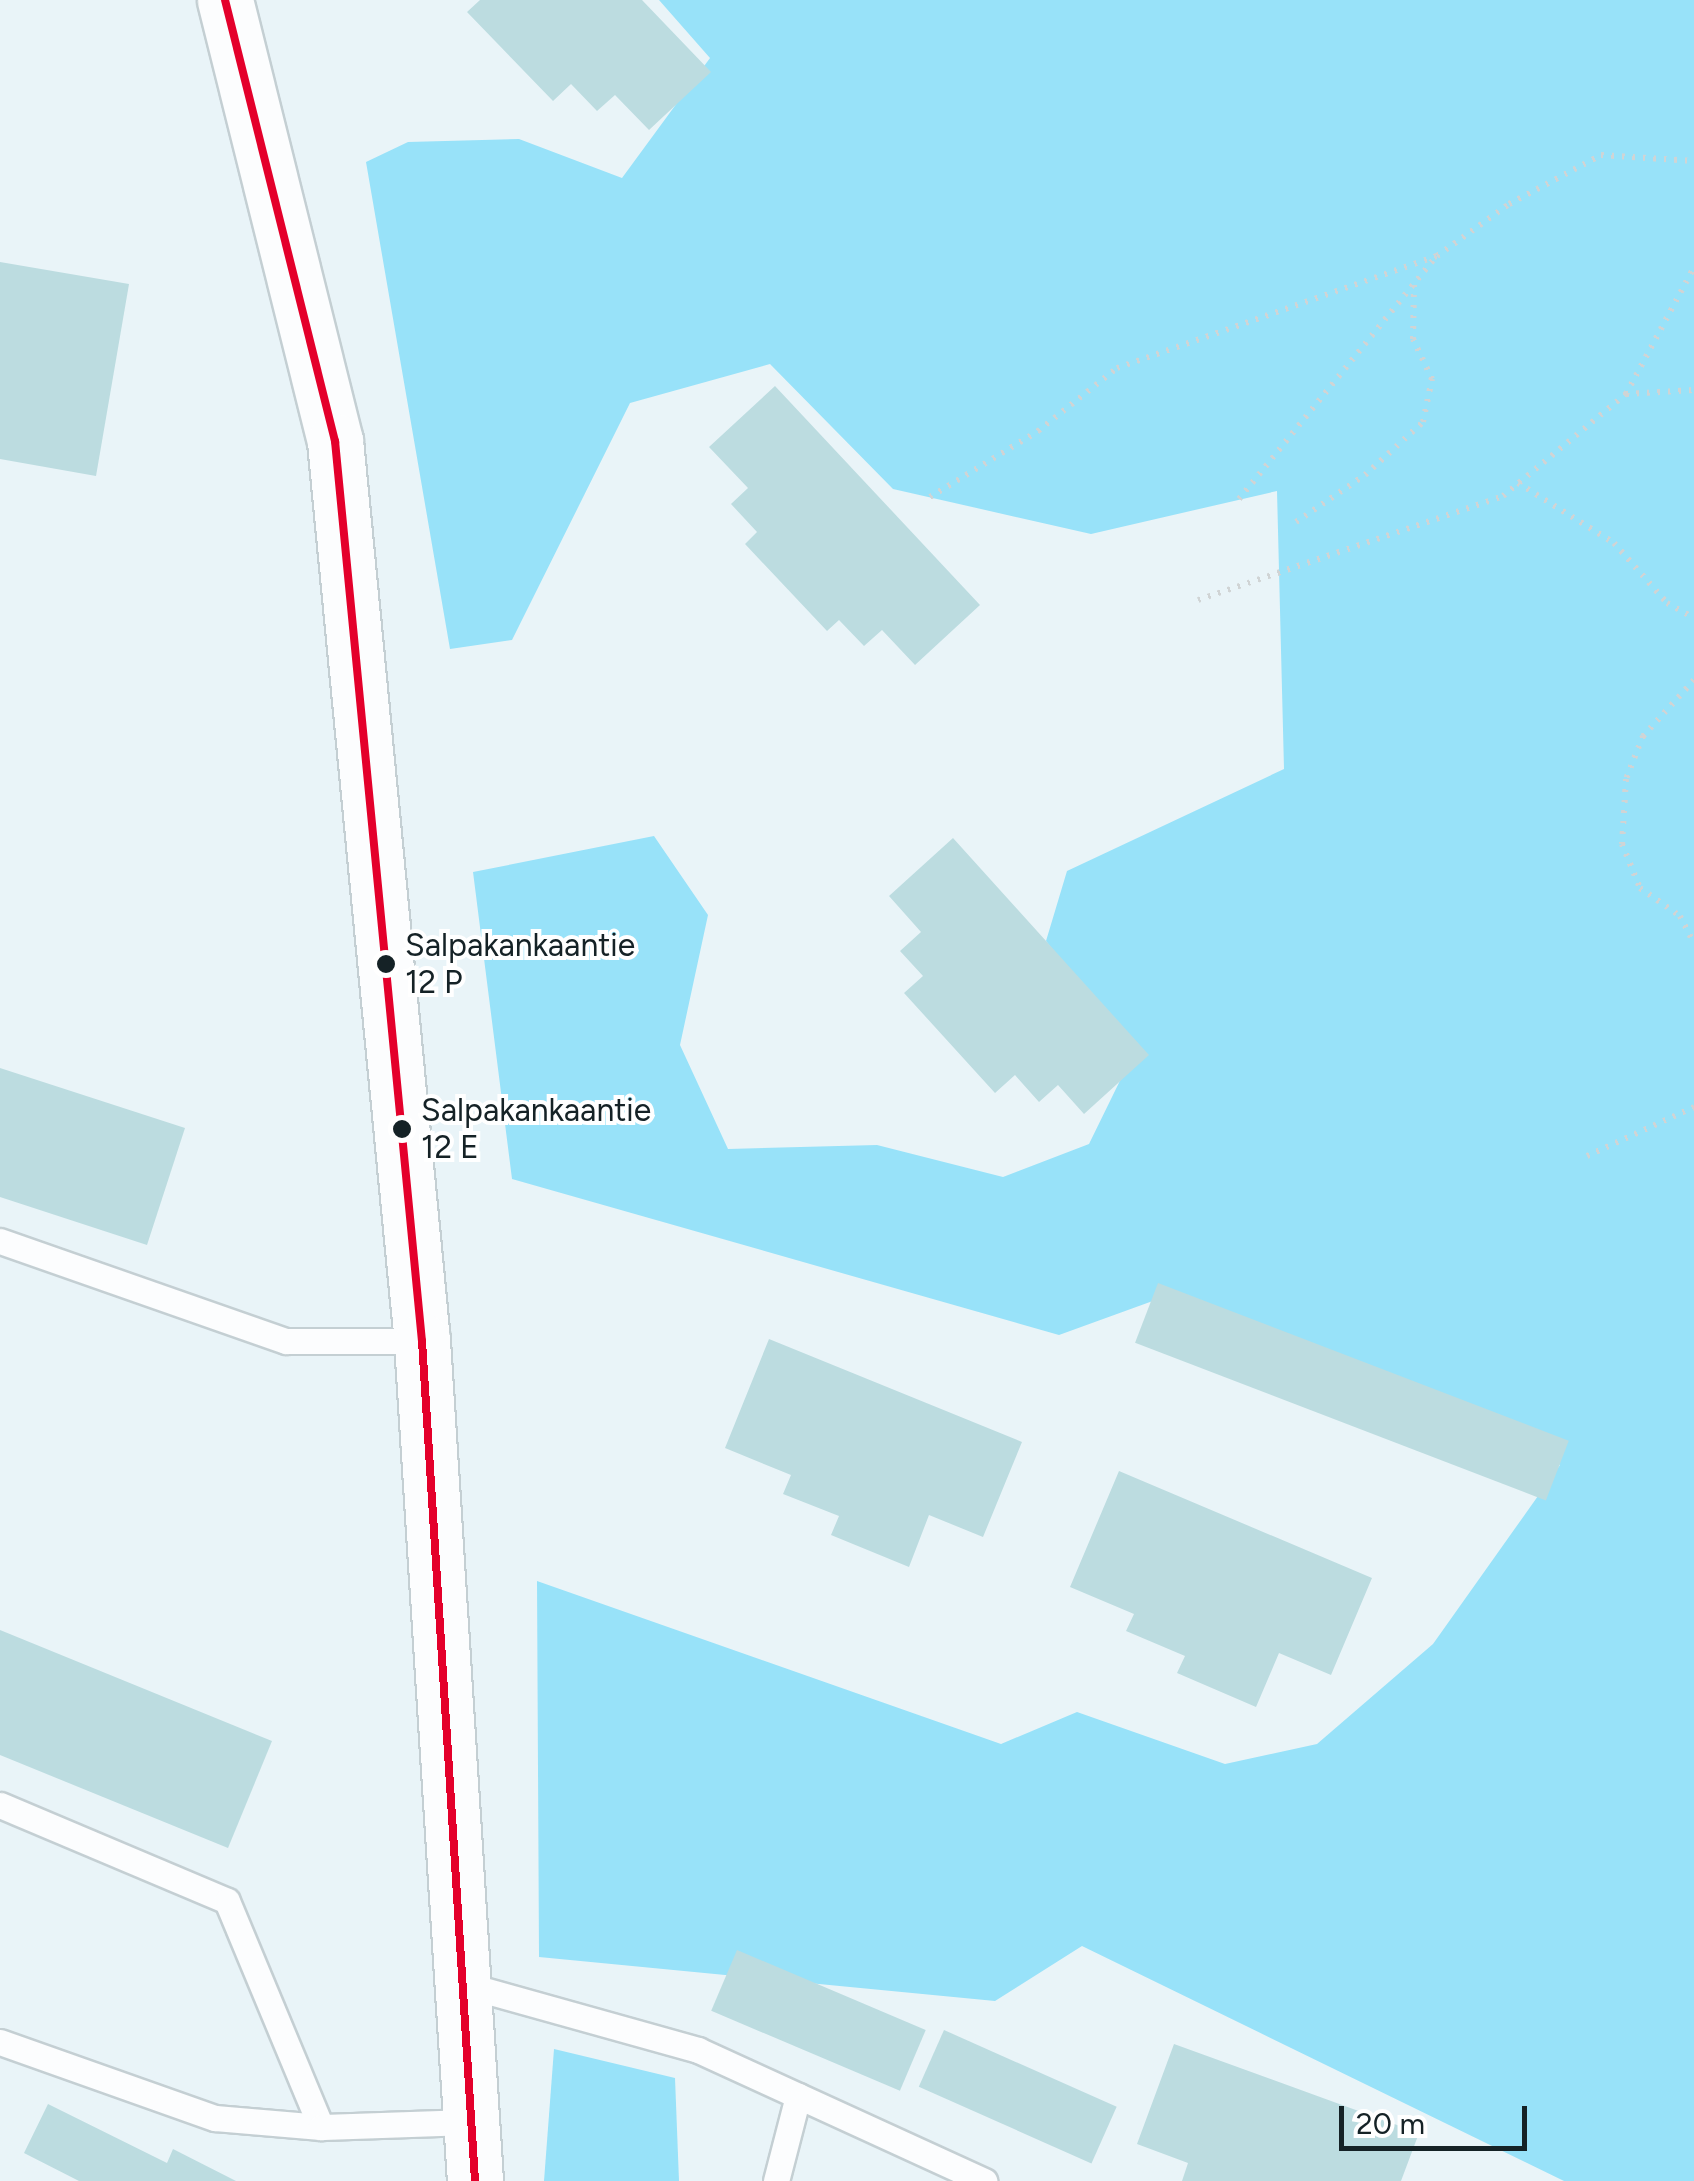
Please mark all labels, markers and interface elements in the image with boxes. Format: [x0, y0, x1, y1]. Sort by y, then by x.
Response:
place label: Salpakankaantie 12 P [405, 927, 635, 1002]
marker: Salpakankaantie 12 P [376, 954, 396, 974]
place label: Salpakankaantie 12 E [421, 1092, 651, 1167]
marker: Salpakankaantie 12 E [392, 1119, 412, 1139]
scale bar [1344, 2086, 1532, 2148]
text: 20 m [1356, 2105, 1425, 2142]

